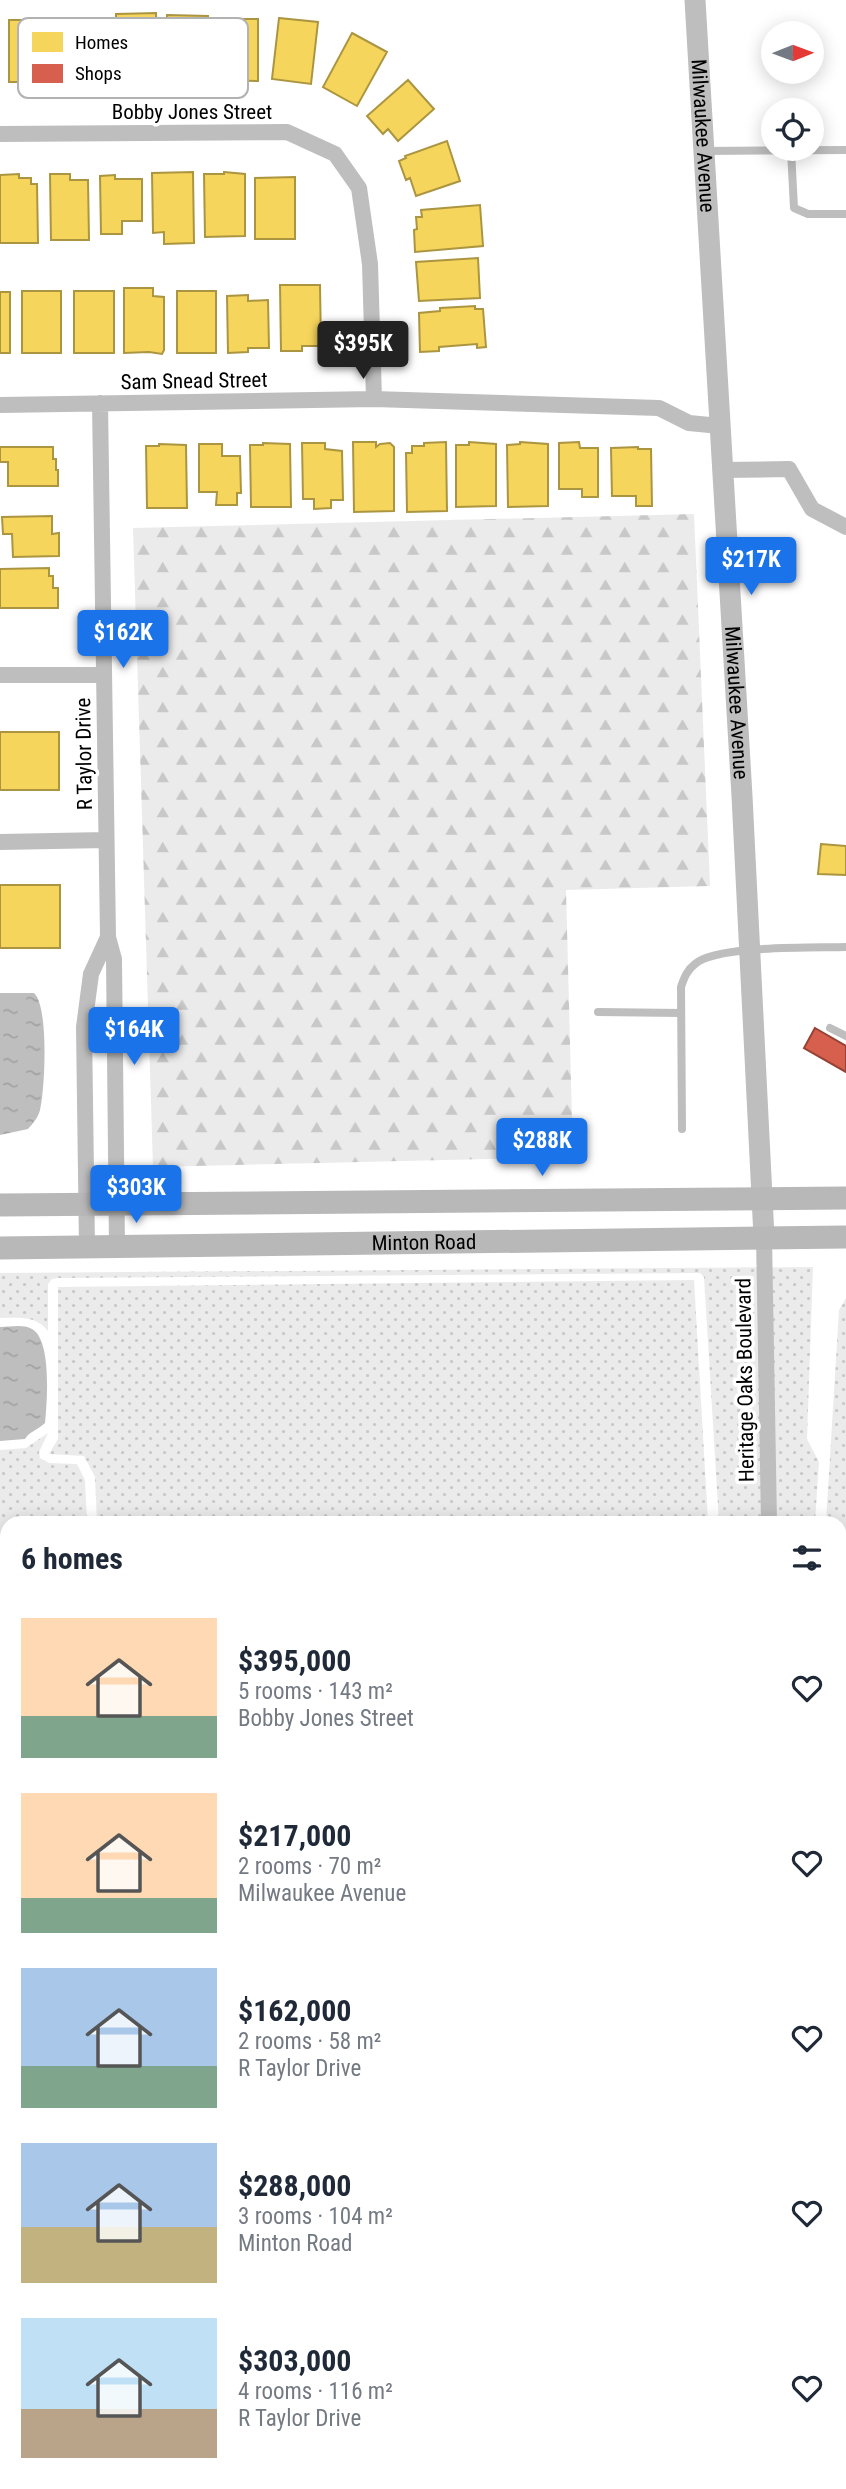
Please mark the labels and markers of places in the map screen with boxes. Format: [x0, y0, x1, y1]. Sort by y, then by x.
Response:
pin: $395K [314, 322, 412, 381]
pin: $217K [702, 538, 800, 597]
pin: $162K [74, 610, 172, 670]
pin: $164K [85, 1007, 183, 1067]
pin: $288K [493, 1118, 591, 1178]
pin: $303K [87, 1166, 185, 1225]

